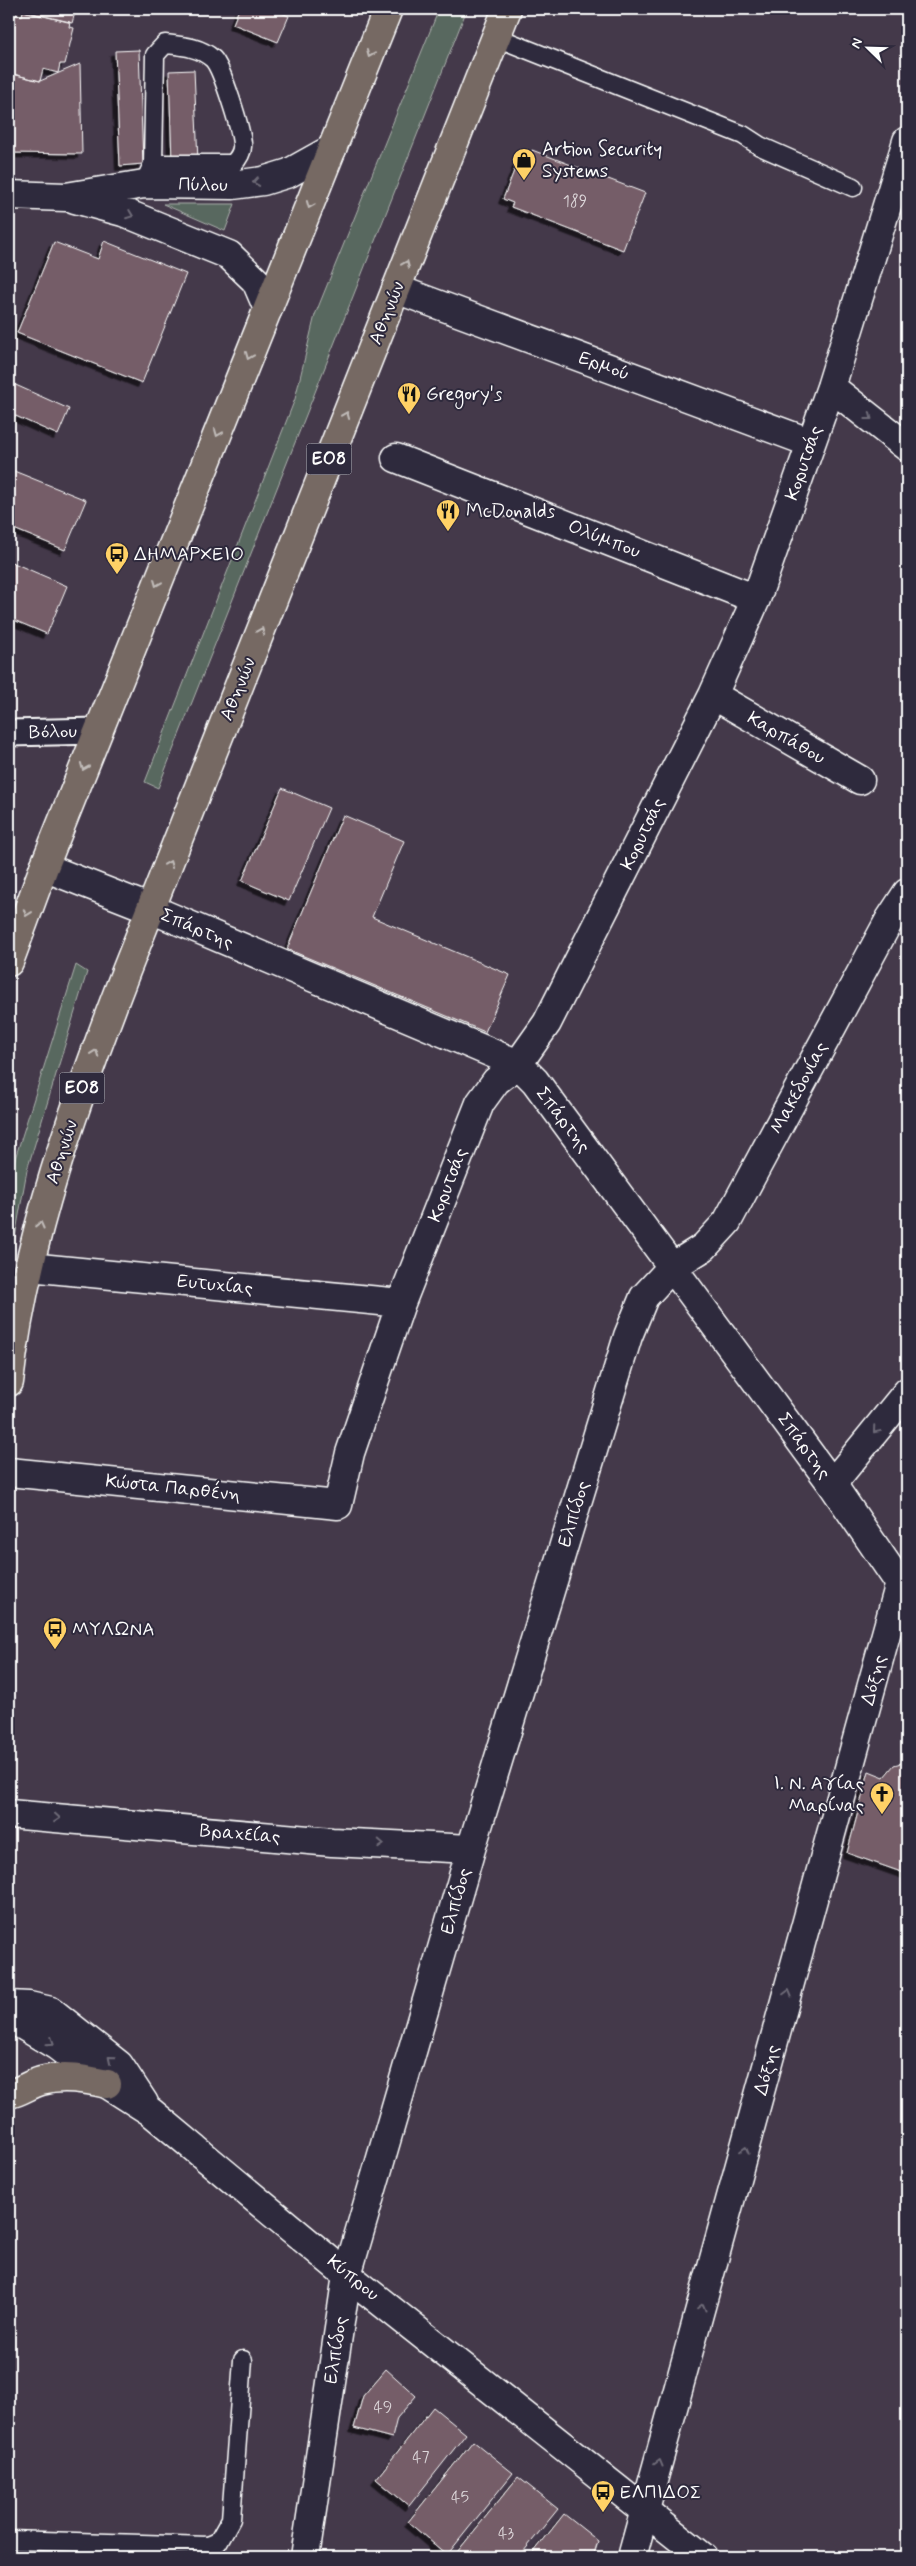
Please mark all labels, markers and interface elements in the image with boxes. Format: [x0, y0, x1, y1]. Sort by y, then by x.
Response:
north arrow [844, 22, 894, 72]
text: N [847, 36, 867, 51]
one-way arrow [366, 49, 376, 58]
place label: Artion Security Systems [542, 137, 662, 184]
shop icon: Artion Security Systems [511, 147, 537, 181]
street label: Πύλου [178, 172, 228, 198]
one-way arrow [252, 176, 260, 187]
house number: 189 [563, 191, 587, 212]
one-way arrow [305, 200, 316, 209]
one-way arrow [125, 209, 134, 219]
one-way arrow [400, 260, 410, 269]
street label: Αθηνών [363, 278, 411, 348]
street label: Ερμού [575, 345, 633, 387]
one-way arrow [245, 351, 255, 360]
restaurant icon: Gregory's [396, 381, 422, 415]
place label: Gregory's [426, 382, 503, 409]
one-way arrow [340, 411, 351, 420]
one-way arrow [863, 411, 873, 420]
street label: Κορυτσάς [780, 422, 828, 504]
one-way arrow [214, 428, 225, 437]
road number: ΕΟ8 [306, 444, 352, 474]
restaurant icon: McDonalds [435, 498, 461, 532]
place label: McDonalds [466, 499, 556, 524]
street label: Ολύμπου [564, 514, 644, 564]
bus stop icon: ΔΗΜΑΡΧΕΙΟ [104, 541, 130, 575]
place label: ΔΗΜΑΡΧΕΙΟ [134, 542, 244, 567]
one-way arrow [153, 578, 163, 587]
one-way arrow [255, 627, 265, 636]
street label: Αθηνών [214, 654, 262, 724]
street label: Καρπάθου [742, 706, 830, 770]
street label: Βόλου [29, 719, 77, 745]
one-way arrow [79, 762, 90, 771]
street label: Κορυτσάς [615, 794, 671, 874]
one-way arrow [163, 860, 173, 869]
street label: Σπάρτης [157, 902, 237, 956]
one-way arrow [23, 908, 33, 917]
street label: Μακεδονίας [764, 1037, 834, 1139]
one-way arrow [89, 1050, 99, 1058]
road number: ΕΟ8 [59, 1072, 104, 1104]
street label: Σπάρτης [530, 1082, 596, 1158]
street label: Αθηνών [40, 1117, 84, 1187]
street label: Κορυτσάς [422, 1144, 474, 1226]
one-way arrow [34, 1220, 45, 1229]
street label: Ευτυχίας [176, 1269, 254, 1301]
street label: Σπάρτης [771, 1408, 837, 1484]
one-way arrow [874, 1424, 882, 1433]
street label: Κώστα Παρθένη [104, 1468, 242, 1508]
street label: Ελπίδος [552, 1478, 596, 1550]
bus stop icon: ΜΥΛΩΝΑ [42, 1616, 68, 1650]
place label: ΜΥΛΩΝΑ [72, 1617, 155, 1642]
street label: Δόξης [855, 1652, 893, 1708]
place label: Ι. Ν. Αγίας Μαρίνας [773, 1771, 864, 1818]
church icon: Ι. Ν. Αγίας Μαρίνας [869, 1781, 895, 1815]
one-way arrow [54, 1812, 62, 1823]
street label: Βραχείας [199, 1818, 281, 1850]
one-way arrow [377, 1839, 385, 1850]
street label: Ελπίδος [435, 1865, 477, 1937]
one-way arrow [782, 1990, 792, 1998]
one-way arrow [46, 2035, 55, 2045]
street label: Δόξης [748, 2042, 786, 2098]
one-way arrow [108, 2056, 117, 2065]
one-way arrow [739, 2145, 750, 2154]
street label: Κύπρου [322, 2249, 384, 2307]
one-way arrow [696, 2302, 707, 2311]
street label: Ελπίδος [318, 2315, 354, 2385]
house number: 49 [374, 2397, 392, 2418]
house number: 47 [412, 2447, 430, 2468]
one-way arrow [653, 2459, 664, 2468]
bus stop icon: ΕΛΠΙΔΟΣ [590, 2479, 616, 2513]
place label: ΕΛΠΙΔΟΣ [620, 2480, 701, 2505]
house number: 45 [451, 2487, 469, 2508]
house number: 43 [498, 2523, 514, 2544]

